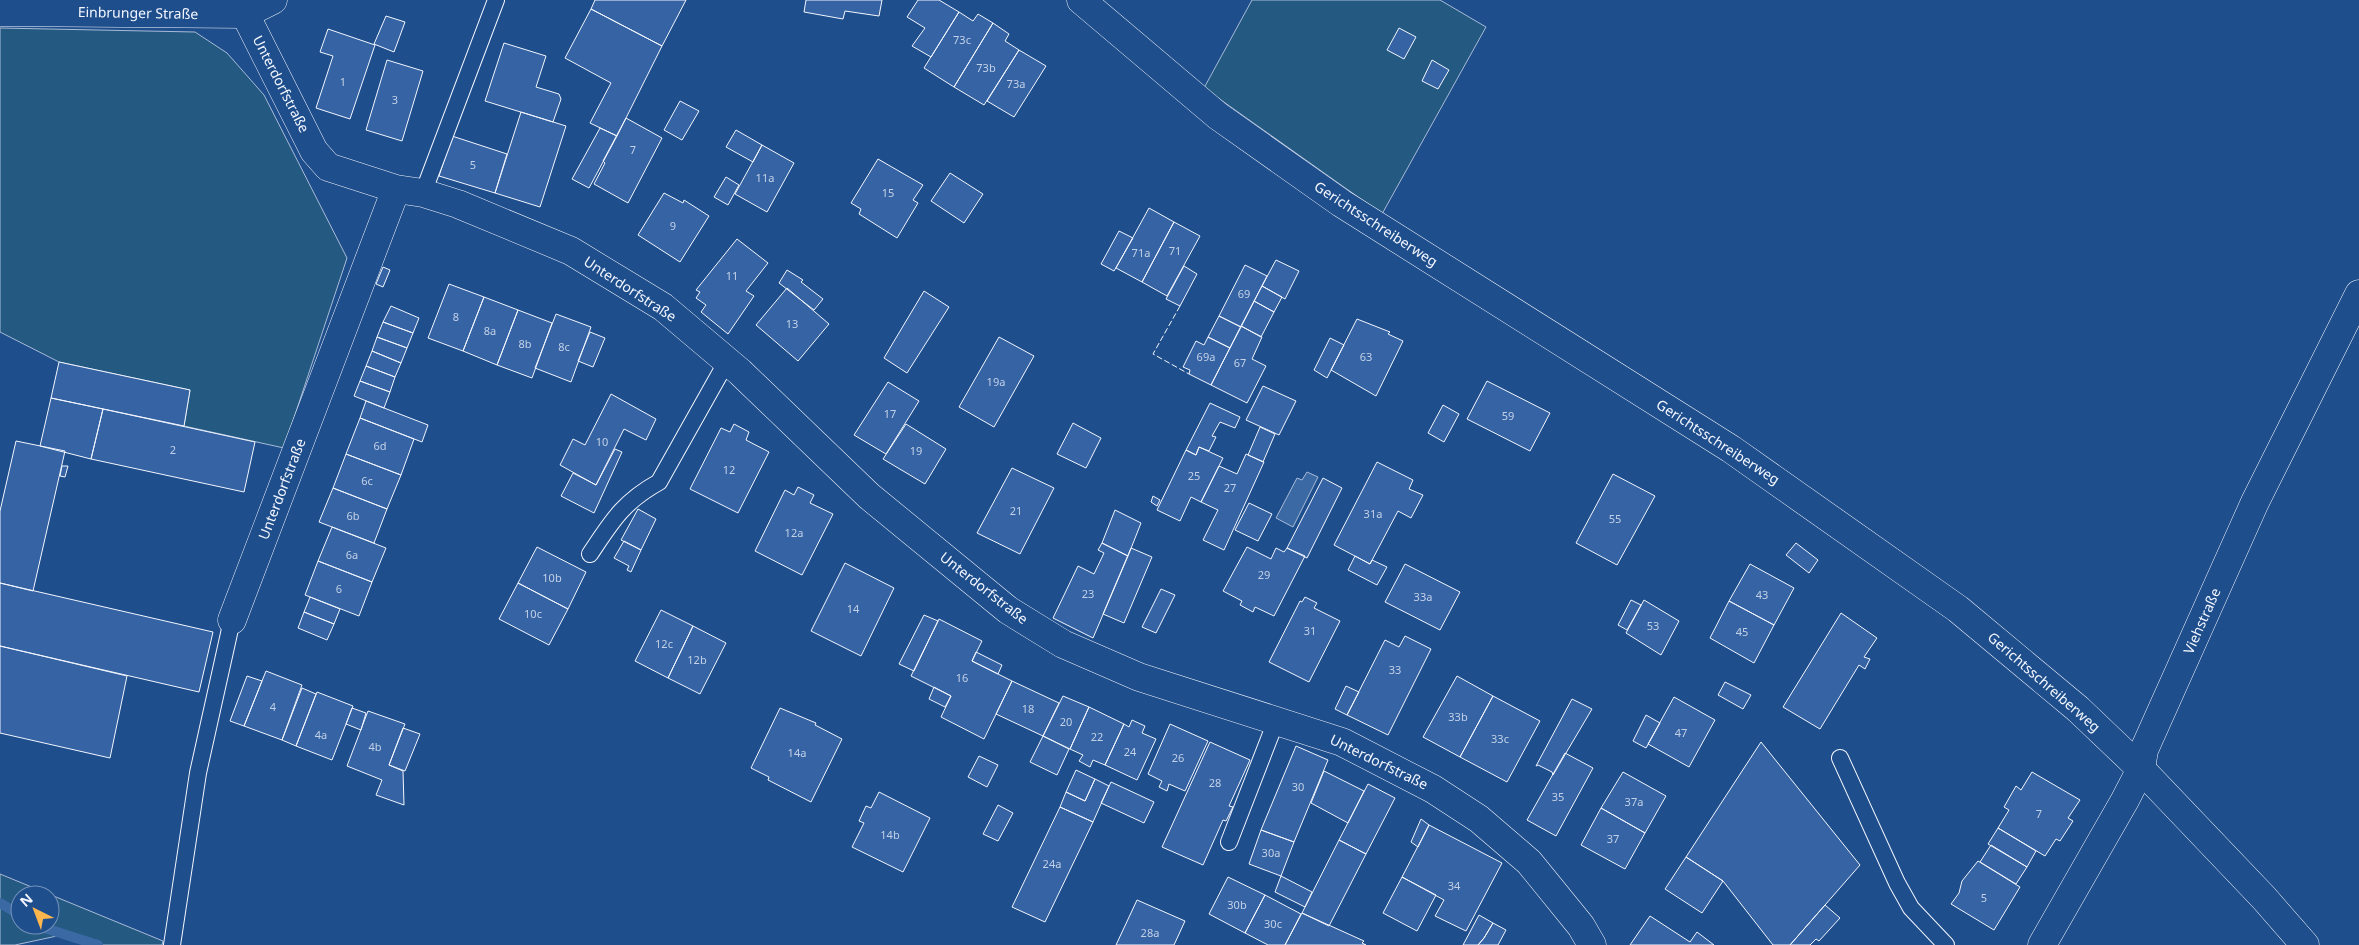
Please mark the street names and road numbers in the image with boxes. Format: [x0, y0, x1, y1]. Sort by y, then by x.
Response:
street label: Einbrunger Straße [78, 2, 199, 23]
street label: Unterdorfstraße [249, 32, 314, 136]
street label: Gerichtsschreiberweg [1311, 177, 1442, 271]
street label: Unterdorfstraße [580, 252, 680, 326]
street label: Gerichtsschreiberweg [1653, 395, 1784, 489]
street label: Unterdorfstraße [254, 435, 310, 542]
street label: Unterdorfstraße [936, 547, 1032, 628]
street label: Viehstraße [2179, 585, 2225, 657]
street label: Gerichtsschreiberweg [1984, 627, 2105, 736]
street label: Unterdorfstraße [1327, 730, 1431, 794]

